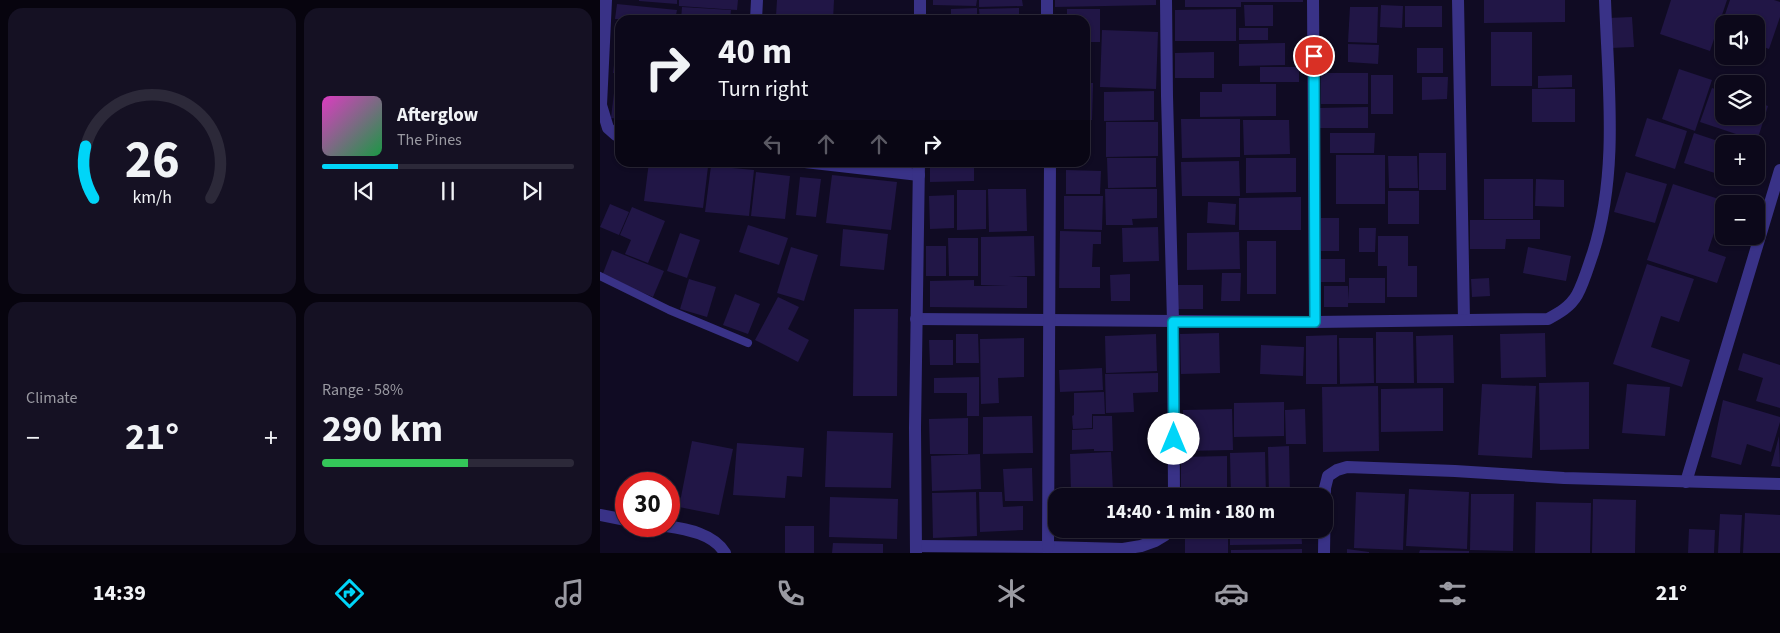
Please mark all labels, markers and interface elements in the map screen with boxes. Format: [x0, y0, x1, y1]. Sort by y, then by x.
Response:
map controls [1715, 15, 1765, 245]
button: sound [1715, 15, 1765, 65]
text: 40 m [718, 27, 792, 77]
icon: right [635, 35, 700, 100]
pin [1293, 35, 1335, 77]
icon: arrive [1300, 42, 1328, 70]
text: Turn right [718, 73, 808, 105]
button: layers [1715, 75, 1765, 125]
text: Afterglow [397, 102, 478, 129]
text: 26 [125, 124, 179, 198]
text: The Pines [397, 129, 462, 151]
icon: left [759, 130, 787, 158]
icon: ahead [812, 130, 840, 158]
icon: ahead [865, 130, 893, 158]
icon: right [918, 130, 946, 158]
button: + [1715, 135, 1765, 185]
icon: previous [350, 177, 378, 205]
icon: pause [434, 177, 462, 205]
icon: next [518, 177, 546, 205]
text: km/h [132, 185, 172, 210]
button: − [1715, 195, 1765, 245]
text: Range · 58% [322, 379, 403, 401]
text: Climate [26, 387, 77, 409]
text: 290 km [322, 402, 443, 456]
text: 21° [125, 410, 179, 464]
position arrow [1147, 412, 1199, 464]
text: − [26, 418, 40, 458]
text: + [264, 418, 278, 458]
speed limit sign: 30 [615, 472, 680, 537]
text: 14:40 · 1 min · 180 m [1106, 499, 1275, 526]
icon: directions [332, 576, 367, 611]
icon: music [552, 576, 587, 611]
icon: phone [773, 576, 808, 611]
icon: climate [994, 576, 1029, 611]
icon: car [1214, 576, 1249, 611]
icon: filters [1435, 576, 1470, 611]
text: 14:39 [93, 577, 146, 609]
text: 21° [1656, 577, 1687, 609]

